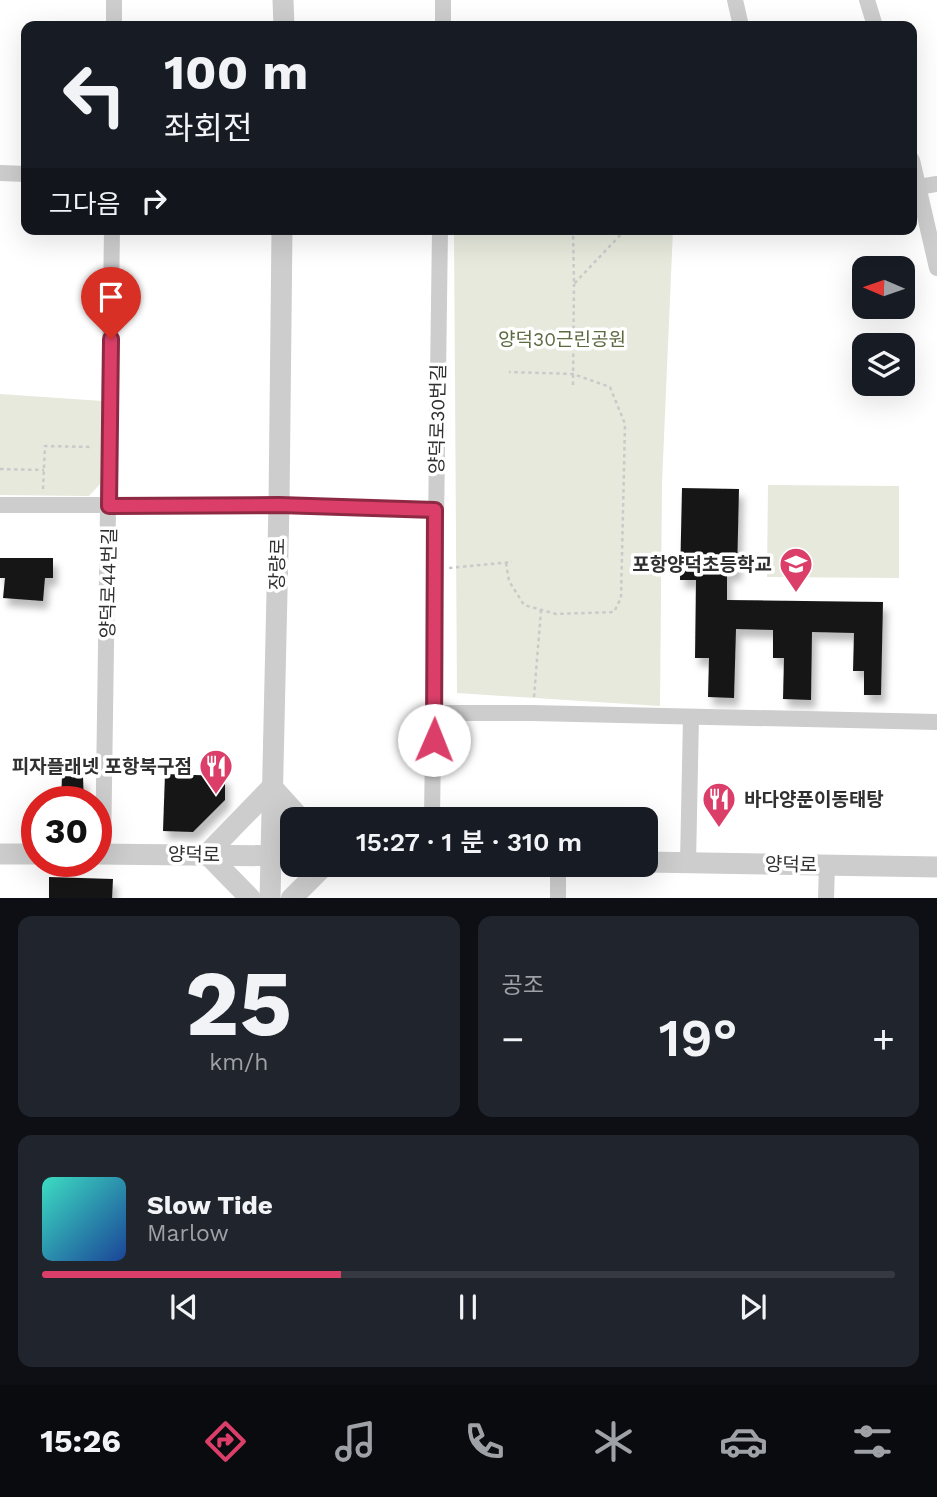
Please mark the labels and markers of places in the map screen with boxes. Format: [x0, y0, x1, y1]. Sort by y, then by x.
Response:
pin [81, 267, 141, 339]
school or university icon: 포항양덕초등학교 [777, 545, 815, 594]
place label: 포항양덕초등학교 [632, 553, 772, 576]
restaurant icon: 피자플래넷 포항북구점 [197, 747, 235, 796]
place label: 피자플래넷 포항북구점 [12, 755, 192, 778]
restaurant icon: 바다양푼이동태탕 [700, 780, 738, 829]
place label: 바다양푼이동태탕 [744, 788, 884, 811]

